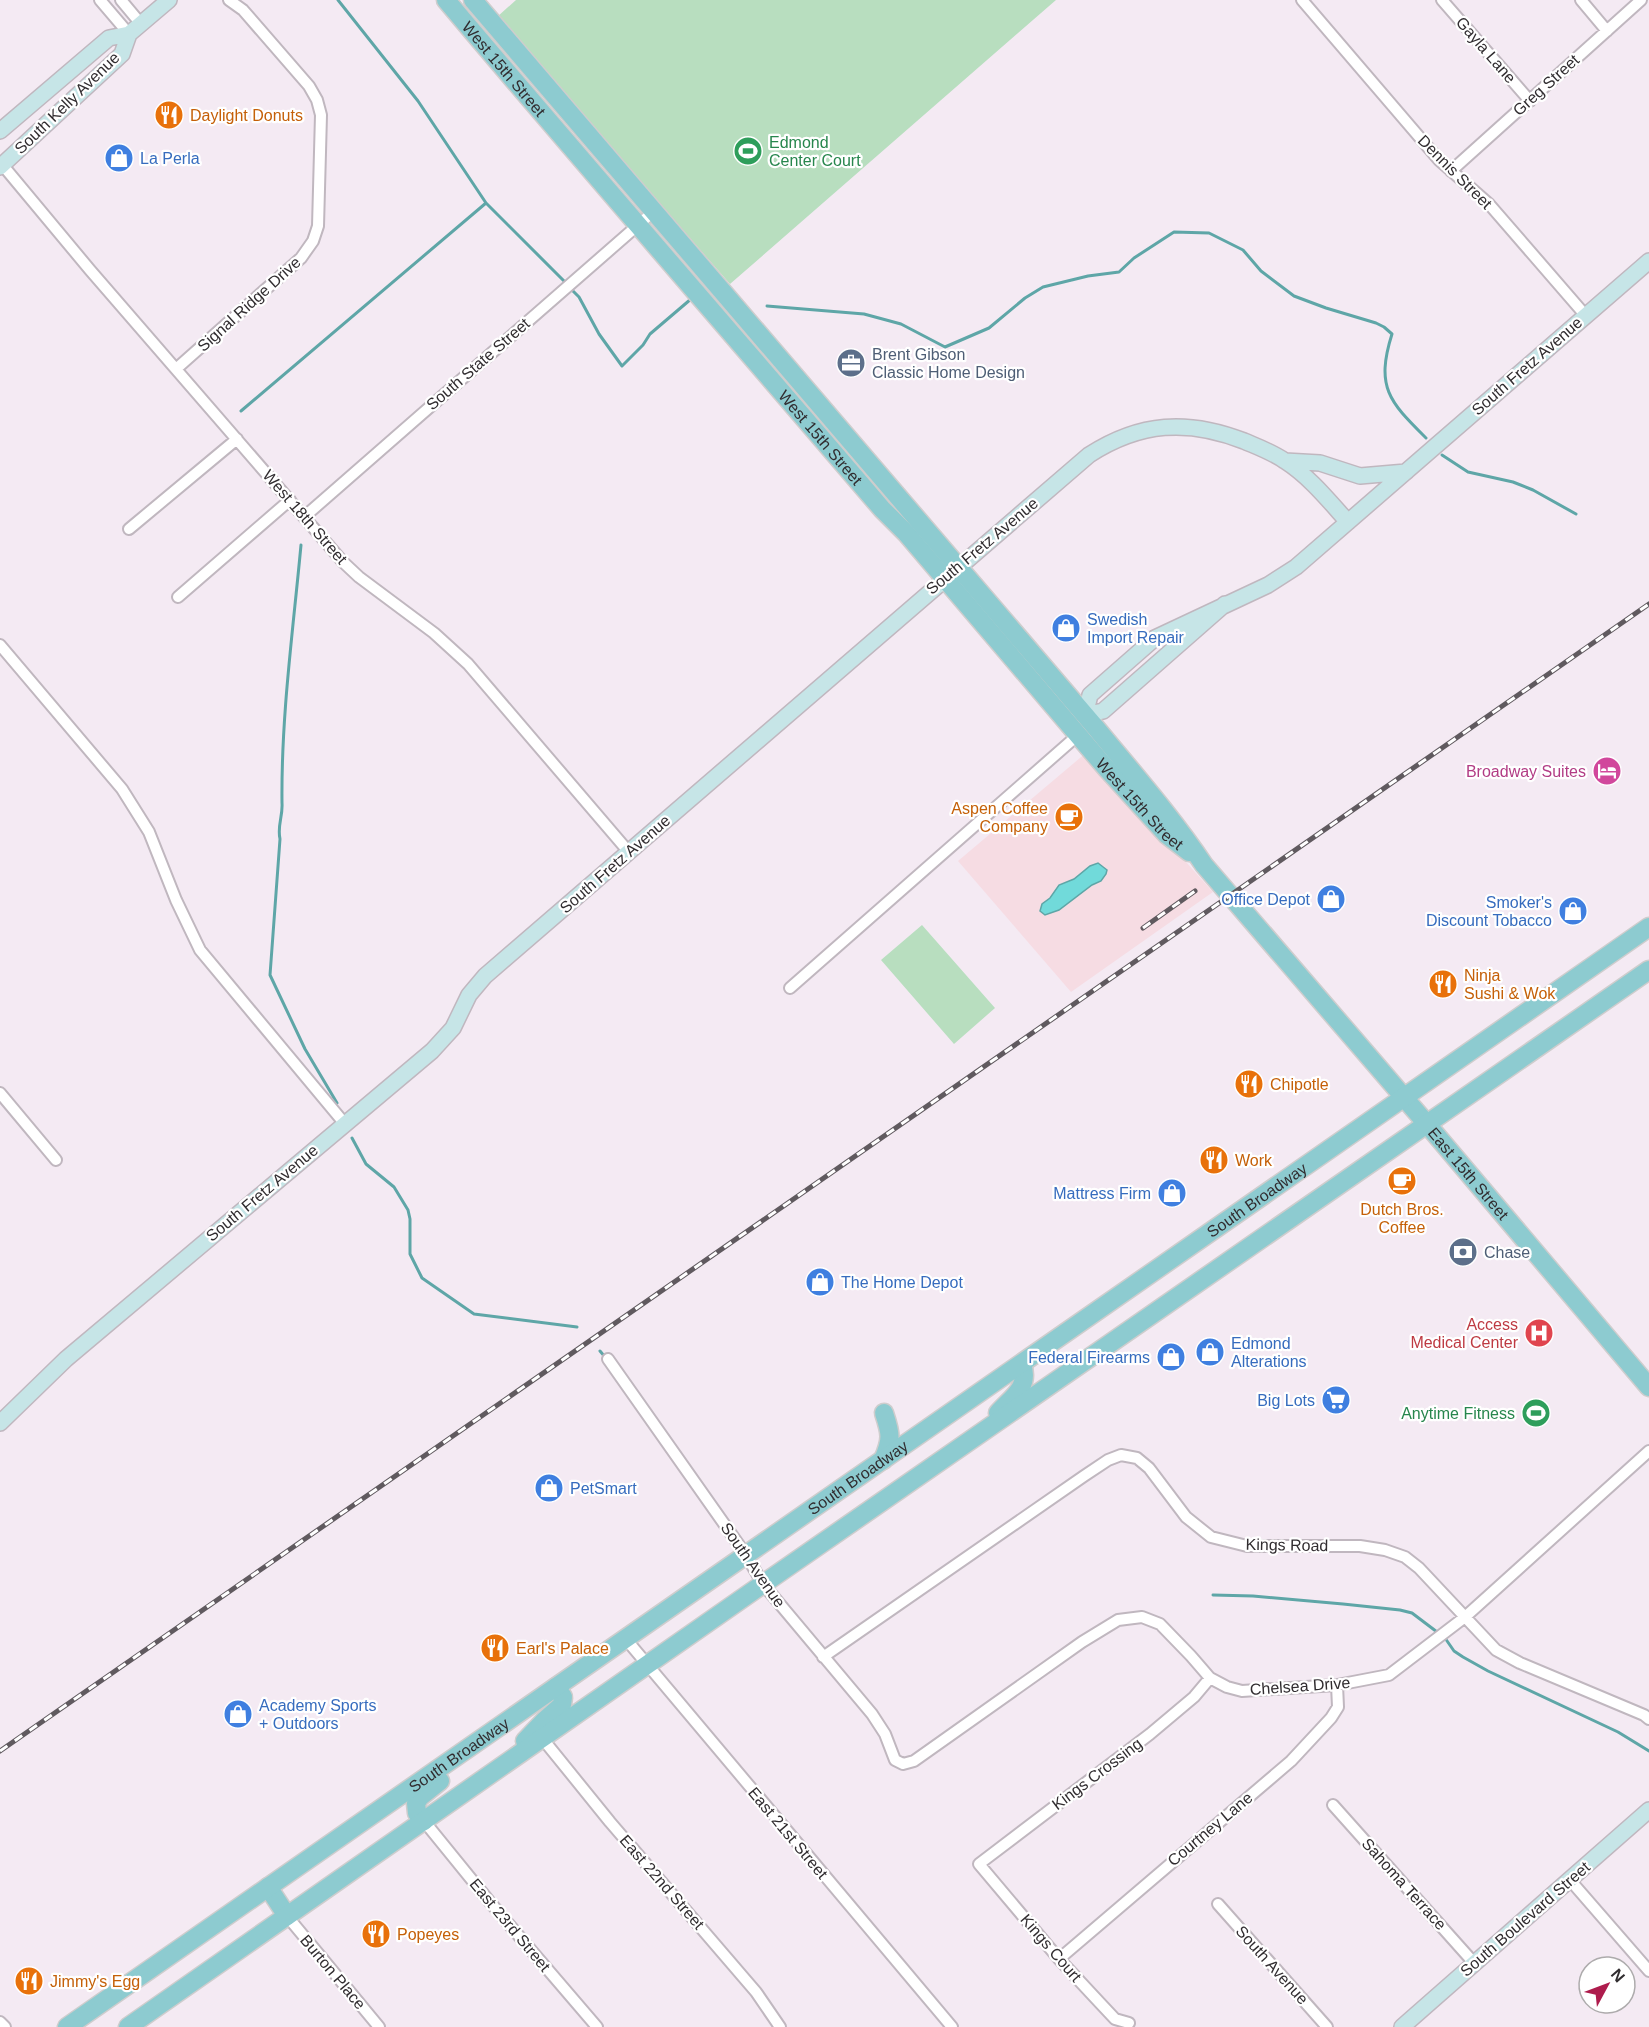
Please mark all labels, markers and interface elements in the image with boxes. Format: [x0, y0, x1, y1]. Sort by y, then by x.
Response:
street label: Gayla Lane [1453, 14, 1519, 87]
street label: West 15th Street [459, 18, 550, 120]
street label: South Kelly Avenue [11, 49, 123, 157]
street label: Greg Street [1510, 51, 1583, 119]
restaurant icon: Daylight Donuts [153, 99, 185, 131]
place label: Daylight Donuts [190, 107, 303, 124]
street label: Dennis Street [1415, 132, 1496, 213]
place label: Edmond Center Court [769, 134, 861, 169]
sports icon: Edmond Center Court [732, 135, 764, 167]
shop icon: La Perla [103, 142, 135, 174]
place label: La Perla [140, 150, 200, 167]
street label: Signal Ridge Drive [194, 253, 304, 355]
street label: South State Street [423, 314, 533, 413]
street label: South Fretz Avenue [1468, 314, 1586, 418]
place label: Brent Gibson Classic Home Design [872, 346, 1025, 381]
office icon: Brent Gibson Classic Home Design [835, 347, 867, 379]
street label: West 15th Street [776, 387, 866, 489]
street label: West 18th Street [260, 467, 351, 568]
street label: South Fretz Avenue [923, 494, 1041, 598]
place label: Swedish Import Repair [1087, 611, 1185, 646]
shop icon: Swedish Import Repair [1050, 612, 1082, 644]
street label: West 15th Street [1093, 755, 1187, 853]
hotel icon: Broadway Suites [1591, 755, 1623, 787]
place label: Broadway Suites [1466, 763, 1586, 780]
place label: Aspen Coffee Company [951, 800, 1048, 835]
cafe icon: Aspen Coffee Company [1053, 801, 1085, 833]
street label: South Fretz Avenue [556, 812, 674, 916]
shop icon: Office Depot [1315, 883, 1347, 915]
place label: Office Depot [1221, 891, 1311, 908]
place label: Smoker's Discount Tobacco [1426, 894, 1552, 929]
shop icon: Smoker's Discount Tobacco [1557, 895, 1589, 927]
place label: Ninja Sushi & Wok [1464, 967, 1556, 1002]
restaurant icon: Ninja Sushi & Wok [1427, 968, 1459, 1000]
restaurant icon: Chipotle [1233, 1068, 1265, 1100]
place label: Chipotle [1270, 1076, 1329, 1093]
street label: East 15th Street [1425, 1124, 1512, 1223]
street label: South Fretz Avenue [203, 1141, 321, 1245]
restaurant icon: Work [1198, 1144, 1230, 1176]
place label: Work [1235, 1152, 1273, 1169]
street label: South Broadway [1204, 1159, 1310, 1240]
cafe icon: Dutch Bros. Coffee [1386, 1165, 1418, 1197]
shop icon: Mattress Firm [1156, 1177, 1188, 1209]
place label: Mattress Firm [1053, 1185, 1151, 1202]
place label: Dutch Bros. Coffee [1360, 1201, 1444, 1236]
bank icon: Chase [1447, 1236, 1479, 1268]
place label: Chase [1484, 1244, 1530, 1261]
shop icon: The Home Depot [804, 1266, 836, 1298]
place label: The Home Depot [841, 1274, 963, 1291]
place label: Access Medical Center [1410, 1316, 1519, 1351]
hospital icon: Access Medical Center [1523, 1317, 1555, 1349]
place label: Edmond Alterations [1231, 1335, 1307, 1370]
shop icon: Edmond Alterations [1194, 1336, 1226, 1368]
shop icon: Federal Firearms [1155, 1341, 1187, 1373]
place label: Federal Firearms [1028, 1349, 1150, 1366]
supermarket icon: Big Lots [1320, 1384, 1352, 1416]
place label: Big Lots [1257, 1392, 1315, 1409]
sports icon: Anytime Fitness [1520, 1397, 1552, 1429]
place label: Anytime Fitness [1401, 1405, 1515, 1422]
street label: South Broadway [805, 1437, 911, 1518]
shop icon: PetSmart [533, 1472, 565, 1504]
place label: PetSmart [570, 1480, 637, 1497]
street label: South Avenue [718, 1519, 789, 1611]
street label: Kings Road [1245, 1536, 1329, 1554]
restaurant icon: Earl's Palace [479, 1632, 511, 1664]
place label: Earl's Palace [516, 1640, 609, 1657]
street label: Chelsea Drive [1249, 1674, 1351, 1698]
place label: Academy Sports + Outdoors [259, 1697, 376, 1732]
shop icon: Academy Sports + Outdoors [222, 1698, 254, 1730]
street label: South Broadway [406, 1714, 512, 1795]
street label: Kings Crossing [1049, 1735, 1145, 1813]
street label: East 21st Street [745, 1784, 831, 1882]
street label: Courtney Lane [1164, 1789, 1256, 1869]
street label: East 22nd Street [616, 1831, 708, 1933]
street label: Sahoma Terrace [1359, 1835, 1450, 1933]
street label: South Boulevard Street [1457, 1858, 1593, 1980]
street label: East 23rd Street [466, 1875, 554, 1975]
street label: Kings Court [1017, 1911, 1085, 1986]
restaurant icon: Popeyes [360, 1918, 392, 1950]
street label: South Avenue [1232, 1922, 1312, 2008]
place label: Popeyes [397, 1926, 459, 1943]
street label: Burton Place [297, 1931, 369, 2013]
north arrow [1577, 1955, 1637, 2015]
restaurant icon: Jimmy's Egg [13, 1965, 45, 1997]
text: N [1608, 1966, 1628, 1985]
place label: Jimmy's Egg [50, 1973, 140, 1990]

